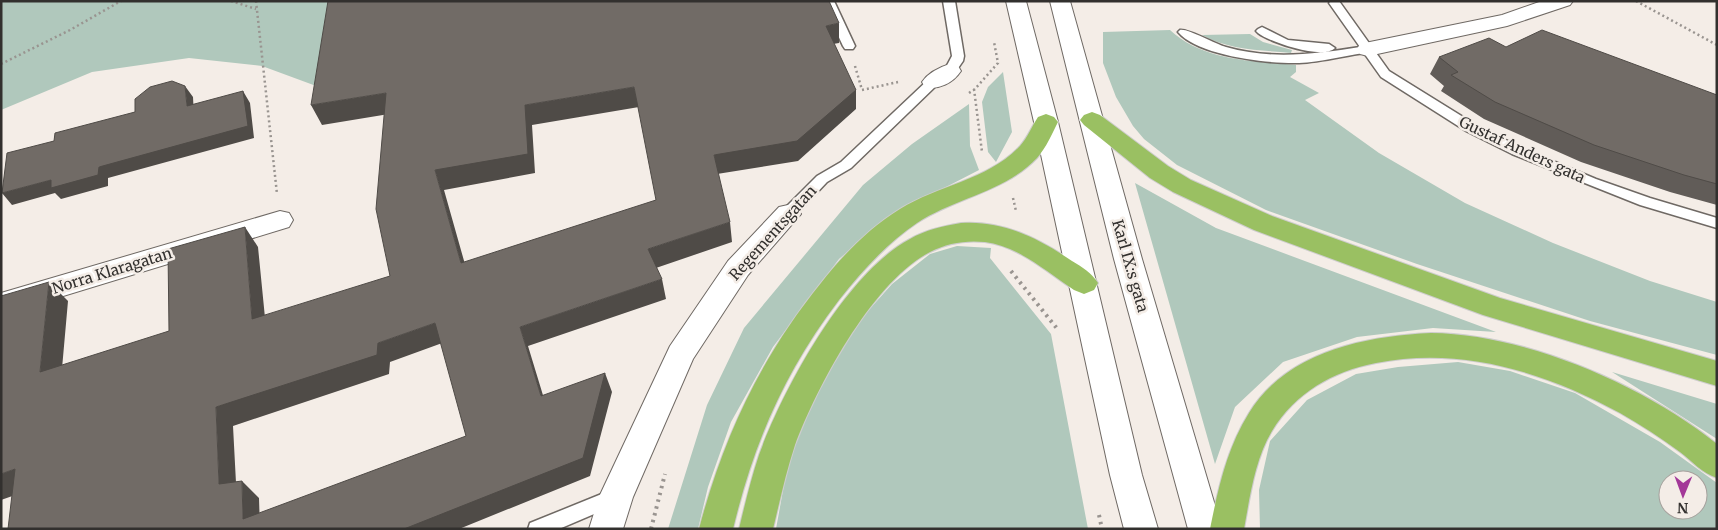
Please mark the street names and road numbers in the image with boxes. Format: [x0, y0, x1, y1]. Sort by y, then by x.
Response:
street label: Gustaf Anders gata [1456, 112, 1588, 187]
street label: Regementsgatan [725, 181, 820, 284]
street label: Karl IX:s gata [1108, 217, 1153, 314]
street label: Norra Klaragatan [50, 243, 174, 298]

